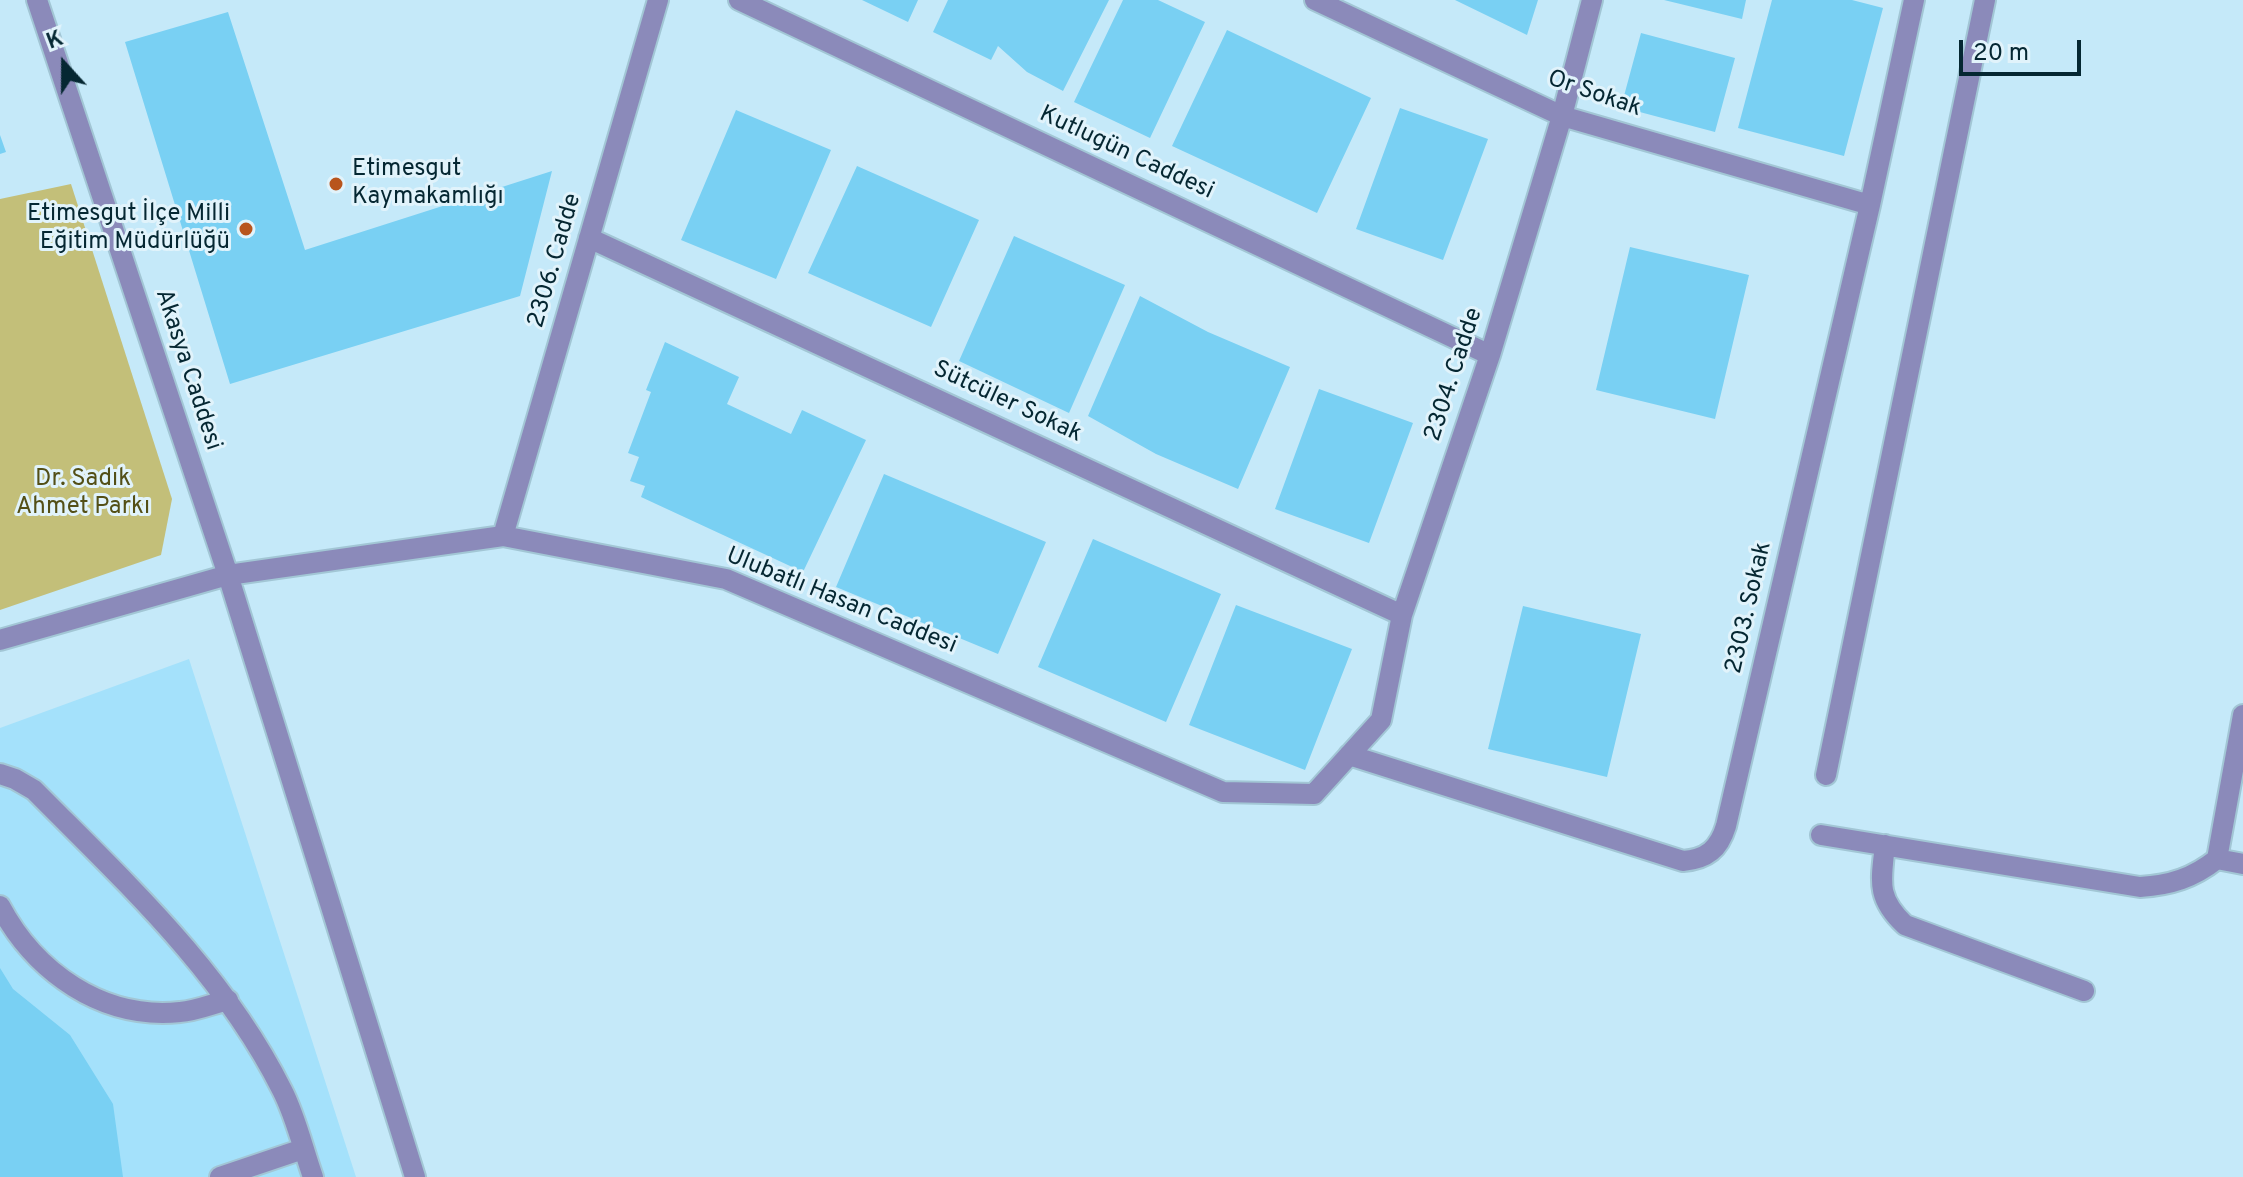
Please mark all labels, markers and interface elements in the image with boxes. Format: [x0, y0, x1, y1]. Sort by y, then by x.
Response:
north arrow [24, 24, 104, 104]
scale bar [1963, 24, 2085, 74]
text: K [43, 26, 67, 57]
text: 20 m [1973, 39, 2029, 69]
street label: Or Sokak [1543, 66, 1645, 124]
street label: Kutlugün Caddesi [1034, 101, 1218, 207]
place label: Etimesgut Kaymakamlığı [352, 156, 504, 212]
marker: Etimesgut Kaymakamlığı [327, 175, 345, 193]
street label: 2306. Cadde [523, 191, 589, 331]
place label: Etimesgut İlçe Milli Eğitim Müdürlüğü [27, 201, 230, 257]
marker: Etimesgut İlçe Milli Eğitim Müdürlüğü [237, 220, 255, 238]
street label: Akasya Caddesi [147, 286, 227, 454]
street label: 2304. Cadde [1420, 305, 1490, 445]
street label: Sütcüler Sokak [928, 356, 1086, 450]
park label: Dr. Sadık Ahmet Parkı [16, 466, 150, 522]
street label: 2303. Sokak [1721, 539, 1779, 677]
street label: Ulubatlı Hasan Caddesi [721, 543, 961, 661]

